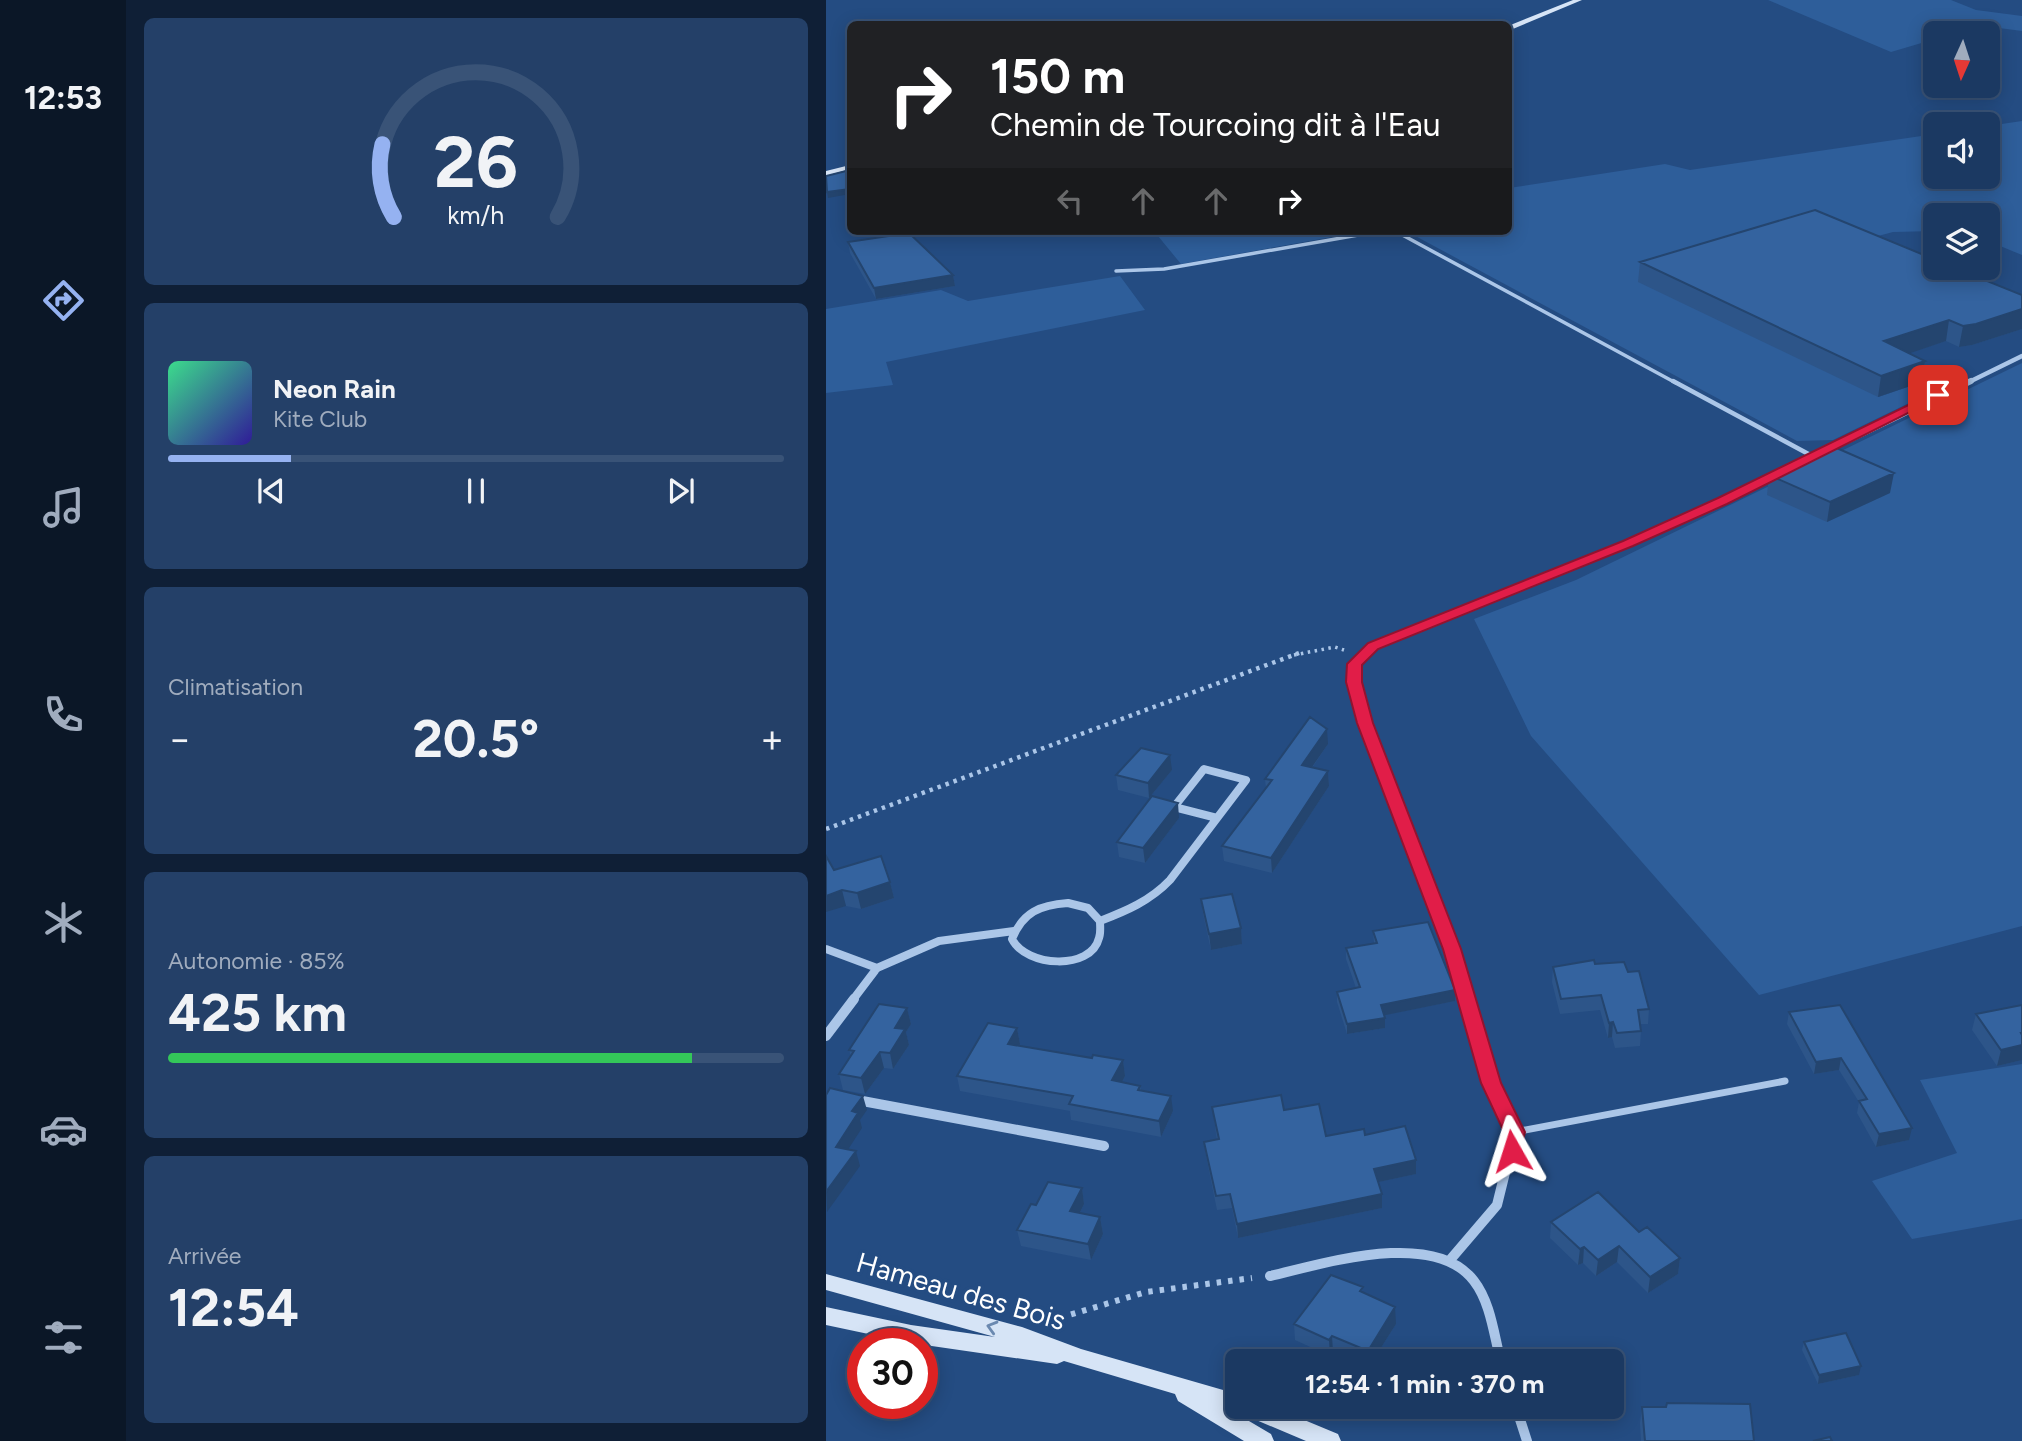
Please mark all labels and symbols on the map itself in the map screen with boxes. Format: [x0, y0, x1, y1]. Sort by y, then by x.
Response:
north arrow [1923, 21, 2000, 98]
pin [1908, 365, 1968, 425]
position arrow [1475, 1114, 1549, 1188]
street label: Hameau des Bois [853, 1245, 1069, 1337]
one-way arrow [986, 1321, 998, 1336]
speed limit sign: 30 [847, 1328, 938, 1419]

